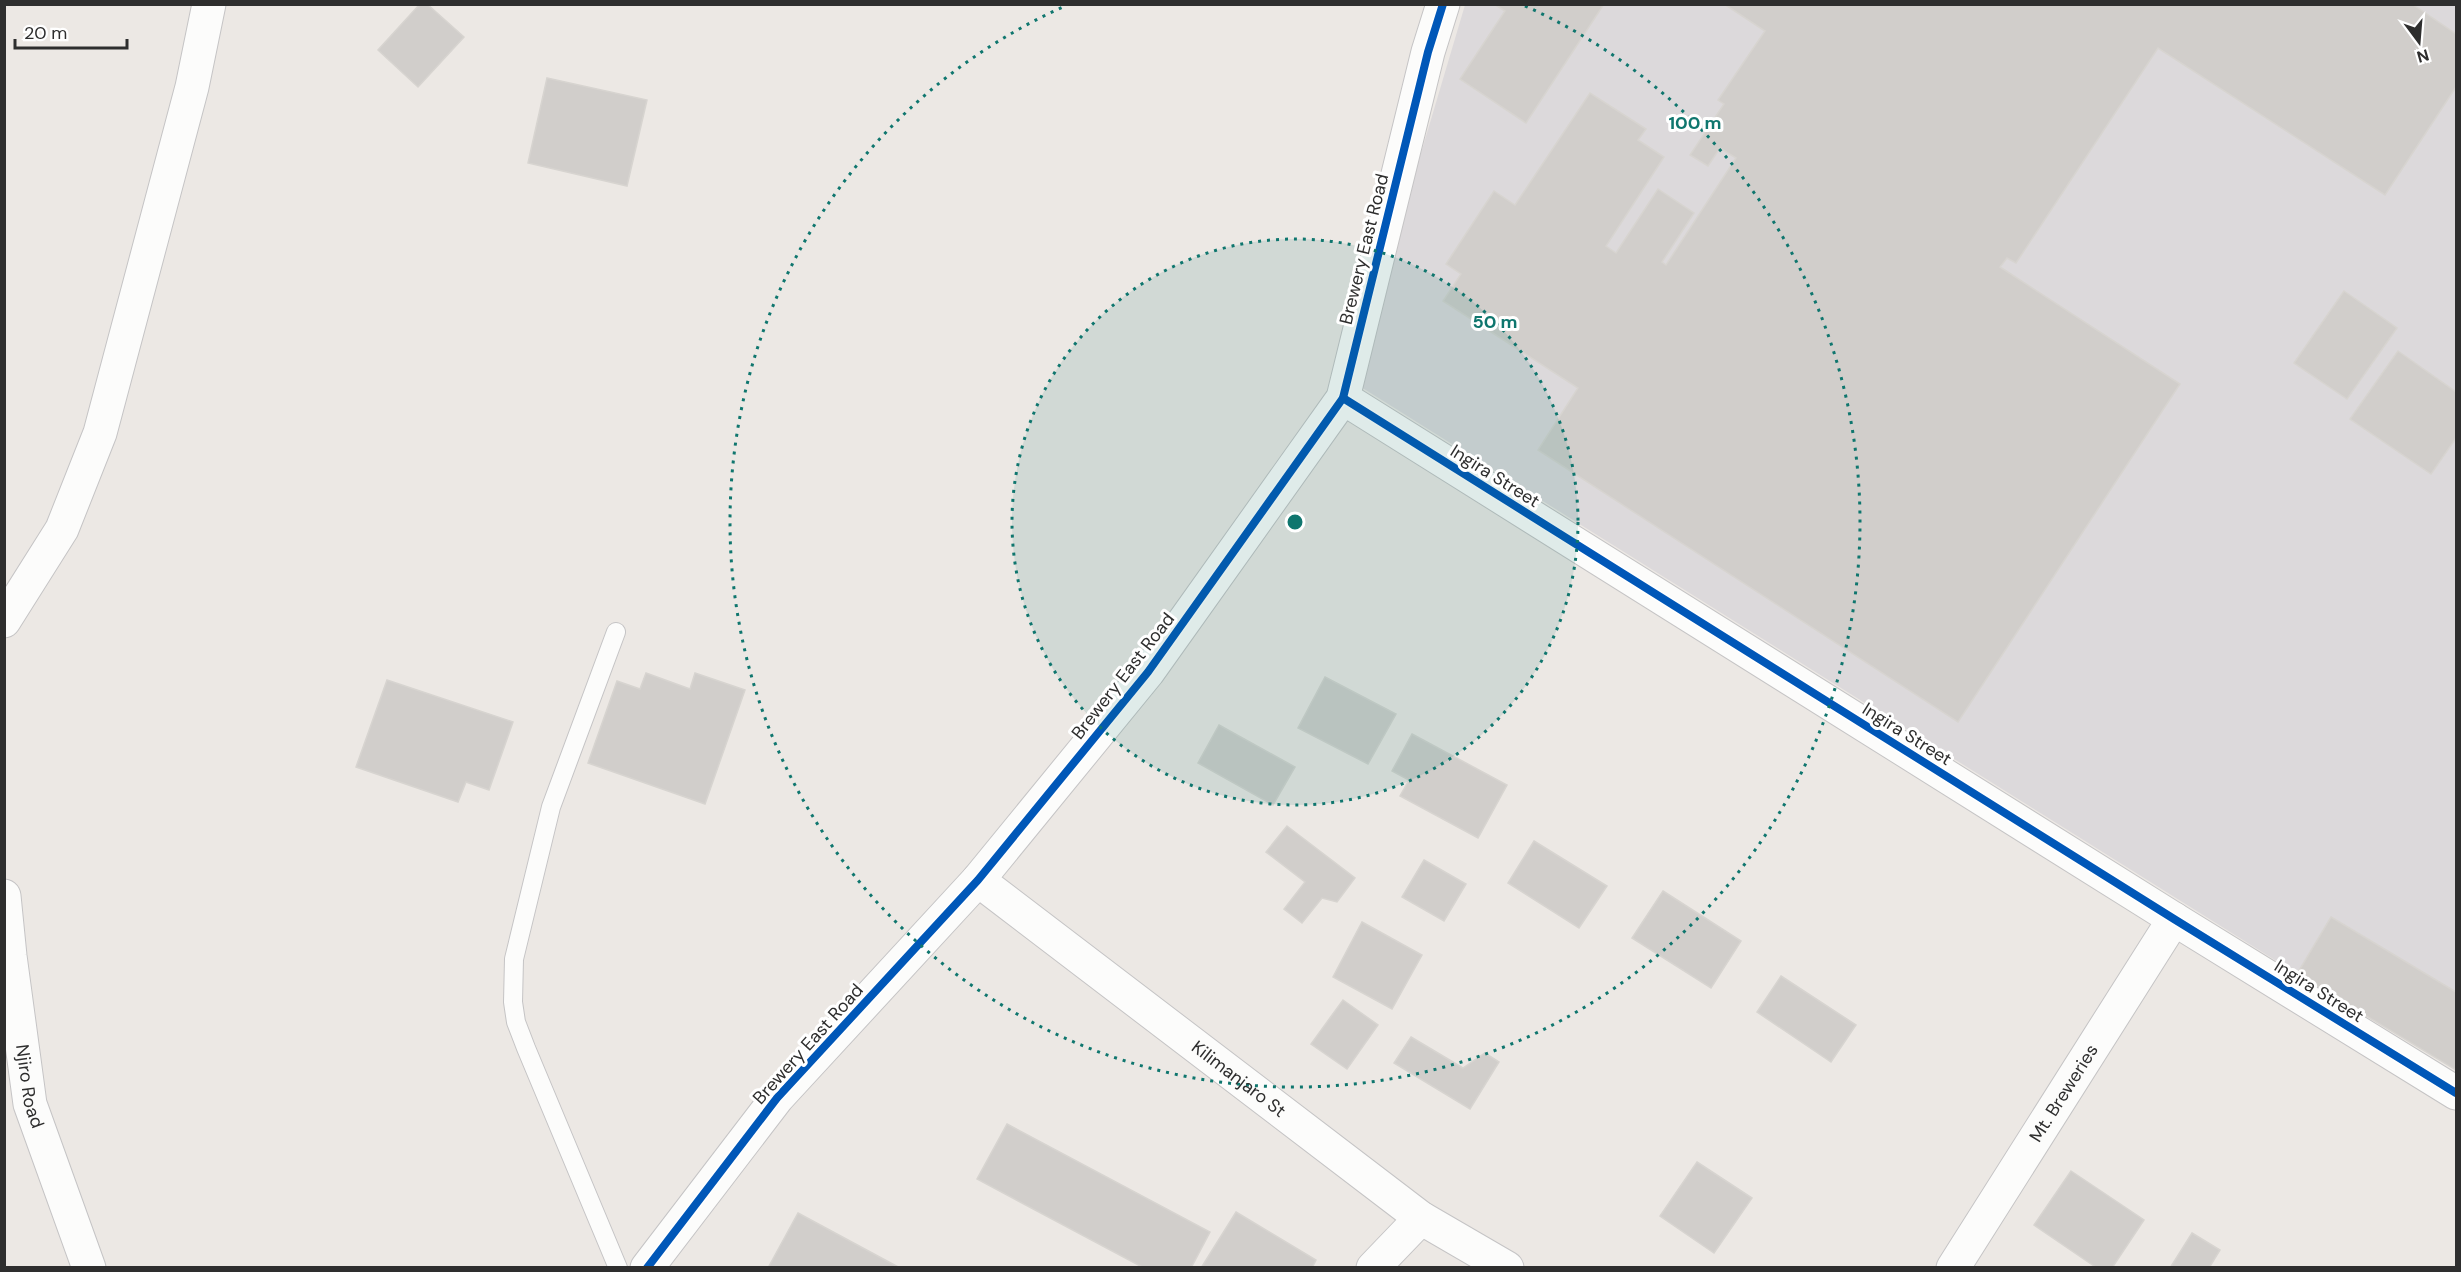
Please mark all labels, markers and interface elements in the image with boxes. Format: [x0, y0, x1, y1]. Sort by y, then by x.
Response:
scale bar [15, 12, 128, 50]
north arrow [2389, 12, 2449, 72]
text: 20 m [24, 21, 67, 45]
text: N [2414, 44, 2432, 68]
text: 100 m [1668, 111, 1722, 135]
street label: Brewery East Road [1334, 171, 1394, 327]
text: 50 m [1472, 310, 1518, 334]
street label: Ingira Street [1446, 439, 1544, 513]
centre of rings [1285, 512, 1305, 532]
street label: Brewery East Road [1066, 608, 1180, 744]
street label: Ingira Street [1858, 697, 1956, 771]
street label: Ingira Street [2270, 954, 2368, 1028]
street label: Brewery East Road [747, 979, 869, 1109]
street label: Kilimanjaro St [1187, 1035, 1291, 1123]
street label: Mt. Breweries [2024, 1040, 2104, 1147]
street label: Njiro Road [10, 1043, 50, 1131]

